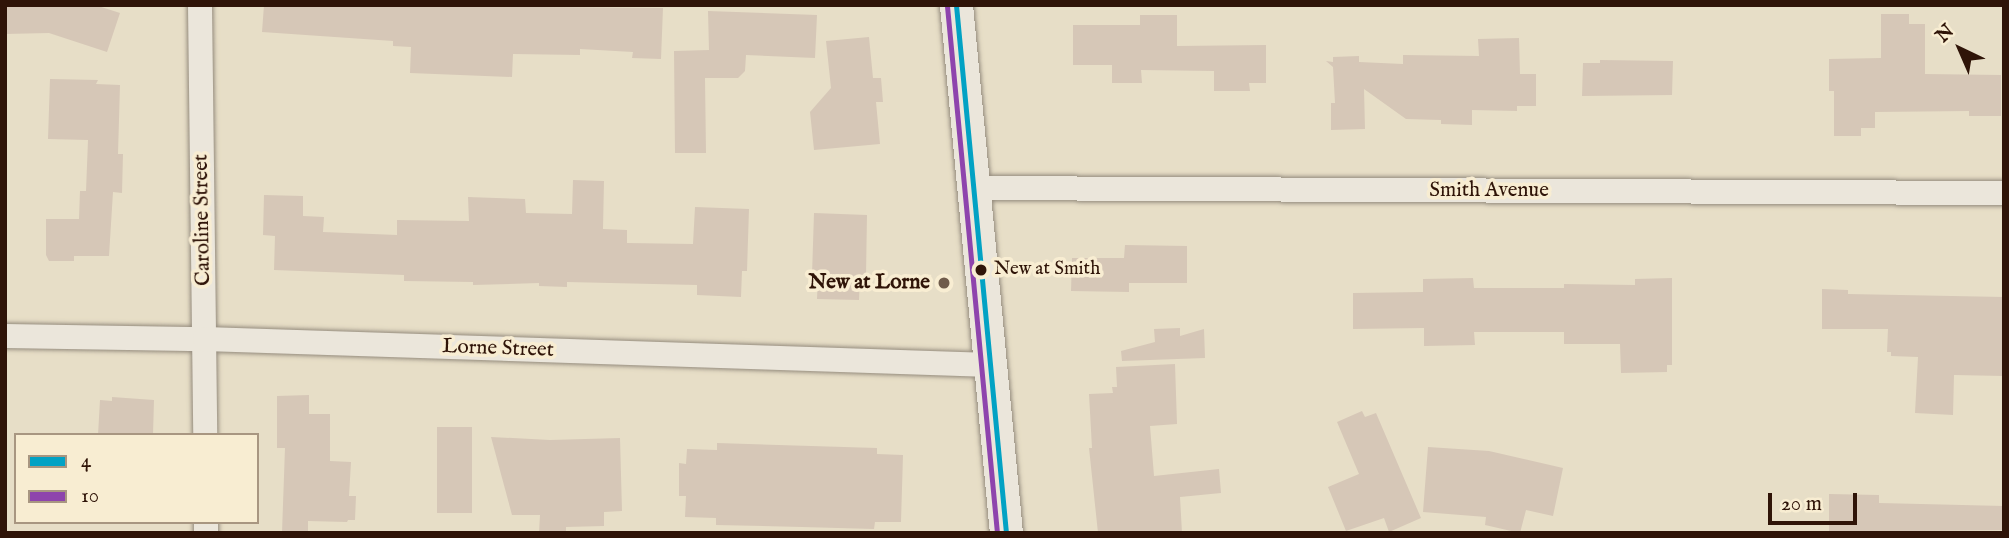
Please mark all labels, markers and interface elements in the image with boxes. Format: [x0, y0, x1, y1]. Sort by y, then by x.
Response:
north arrow [1925, 14, 1995, 84]
text: N [1931, 20, 1960, 48]
street label: Caroline Street [189, 154, 217, 286]
street label: Smith Avenue [1429, 178, 1549, 204]
place label: New at Smith [994, 259, 1100, 281]
marker: New at Smith [974, 263, 988, 277]
place label: New at Lorne [809, 270, 930, 296]
marker: New at Lorne [936, 275, 952, 291]
street label: Lorne Street [442, 334, 554, 364]
legend [14, 433, 259, 524]
text: 4 [81, 448, 91, 475]
scale bar [1771, 478, 1860, 522]
text: 10 [81, 483, 99, 510]
text: 20 m [1781, 491, 1822, 518]

